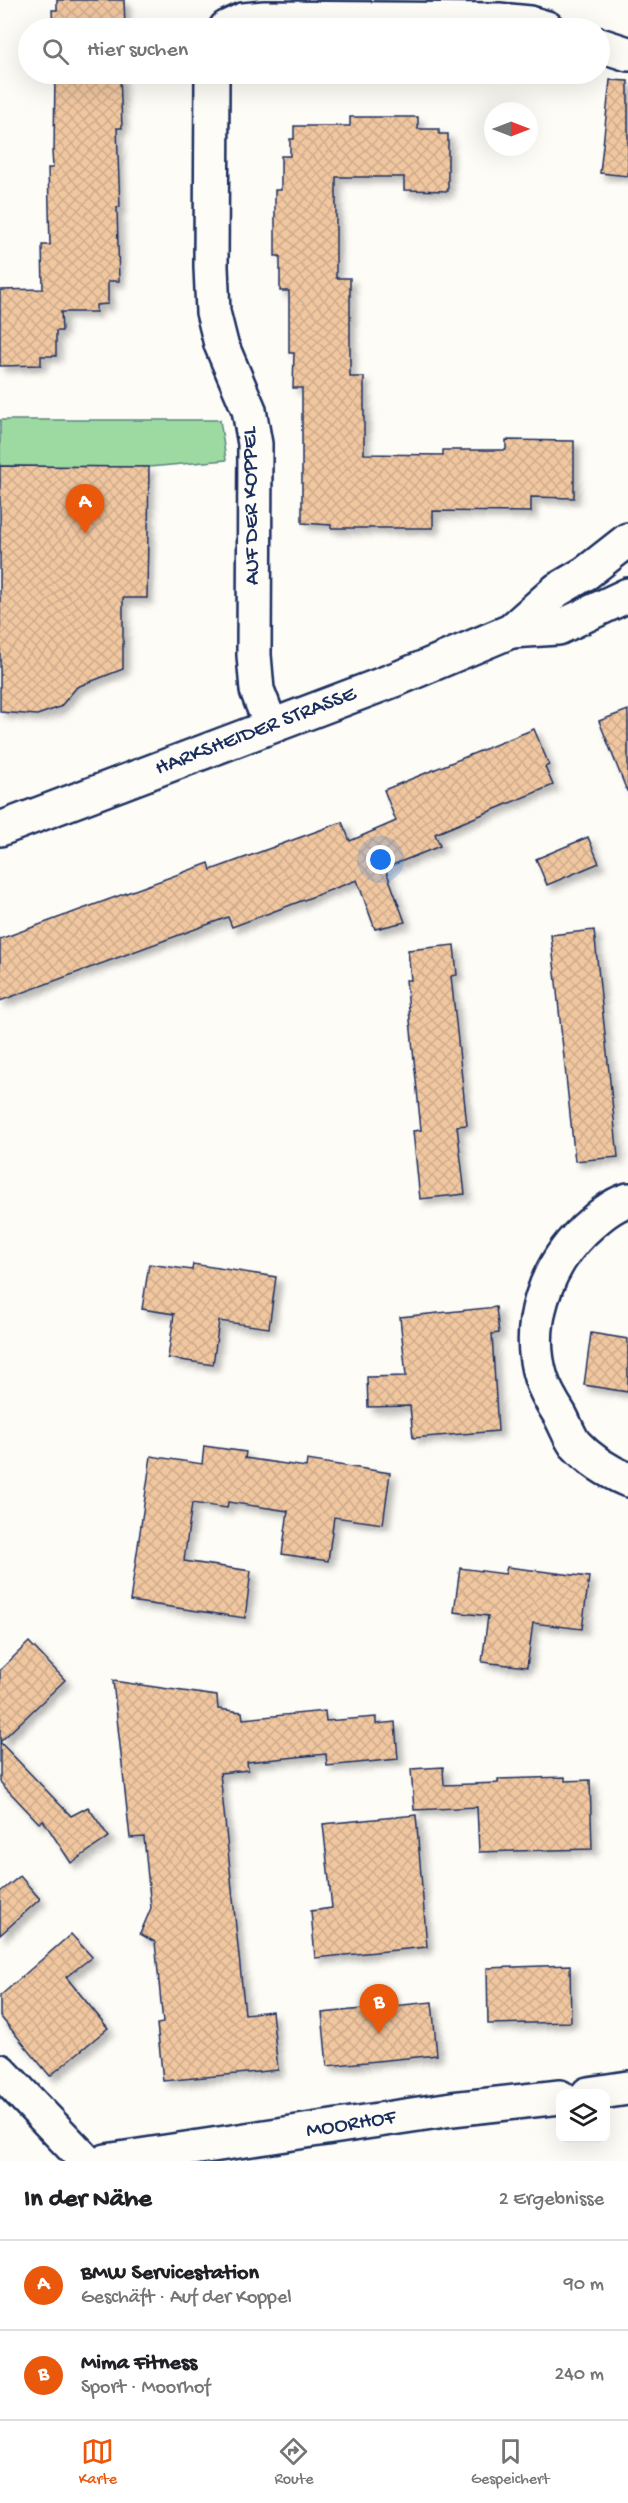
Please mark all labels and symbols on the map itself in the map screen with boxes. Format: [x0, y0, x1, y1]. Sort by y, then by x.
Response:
north arrow [484, 102, 538, 156]
street label: AUF DER KOPPEL [238, 426, 266, 585]
pin: A [66, 484, 104, 534]
street label: HARKSHEIDER STRASSE [152, 681, 361, 782]
your location [366, 845, 395, 874]
pin: B [360, 1984, 398, 2034]
street label: MOORHOF [304, 2105, 399, 2145]

